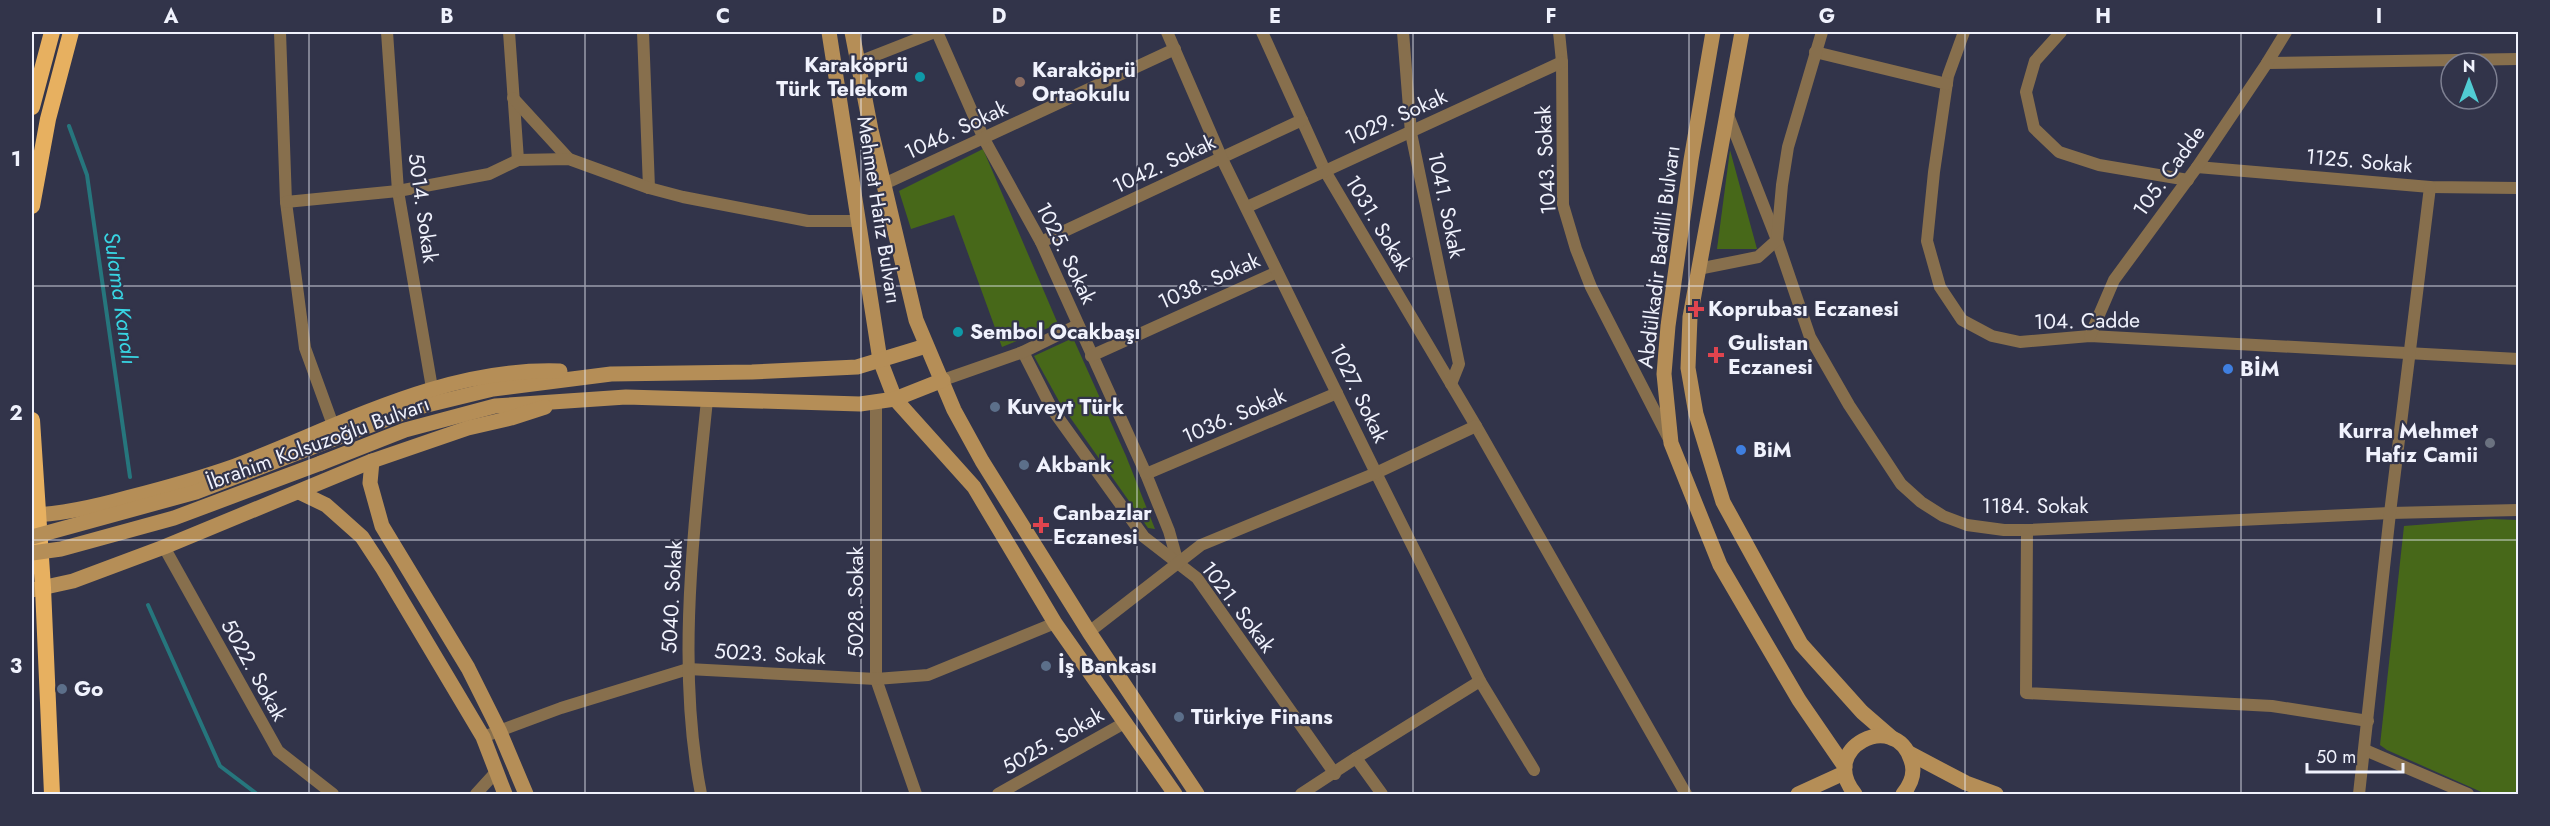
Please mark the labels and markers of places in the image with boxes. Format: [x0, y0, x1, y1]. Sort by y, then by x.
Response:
place label: Karaköprü Türk Telekom [776, 50, 908, 104]
place label: Karaköprü Ortaokulu [1032, 55, 1136, 109]
marker: Karaköprü Türk Telekom [913, 70, 927, 84]
marker: Karaköprü Ortaokulu [1013, 75, 1027, 89]
place label: Koprubası Eczanesi [1708, 294, 1899, 324]
marker: Koprubası Eczanesi [1689, 302, 1703, 316]
place label: Sembol Ocakbaşı [970, 317, 1140, 347]
marker: Sembol Ocakbaşı [951, 325, 965, 339]
place label: Gulistan Eczanesi [1728, 328, 1813, 382]
marker: Gulistan Eczanesi [1709, 348, 1723, 362]
place label: BİM [2240, 354, 2279, 384]
marker: BİM [2221, 362, 2235, 376]
place label: Kuveyt Türk [1007, 392, 1124, 422]
marker: Kuveyt Türk [988, 400, 1002, 414]
place label: Kurra Mehmet Hafız Camii [2338, 416, 2478, 470]
place label: BiM [1753, 435, 1791, 465]
marker: Kurra Mehmet Hafız Camii [2483, 436, 2497, 450]
marker: BiM [1734, 443, 1748, 457]
place label: Akbank [1035, 450, 1112, 480]
marker: Akbank [1017, 458, 1031, 472]
place label: Canbazlar Eczanesi [1053, 498, 1152, 552]
marker: Canbazlar Eczanesi [1034, 518, 1048, 532]
place label: İş Bankası [1058, 651, 1157, 681]
marker: İş Bankası [1039, 659, 1053, 673]
place label: Go [74, 674, 103, 704]
marker: Go [55, 682, 69, 696]
place label: Türkiye Finans [1191, 702, 1333, 732]
marker: Türkiye Finans [1172, 710, 1186, 724]

